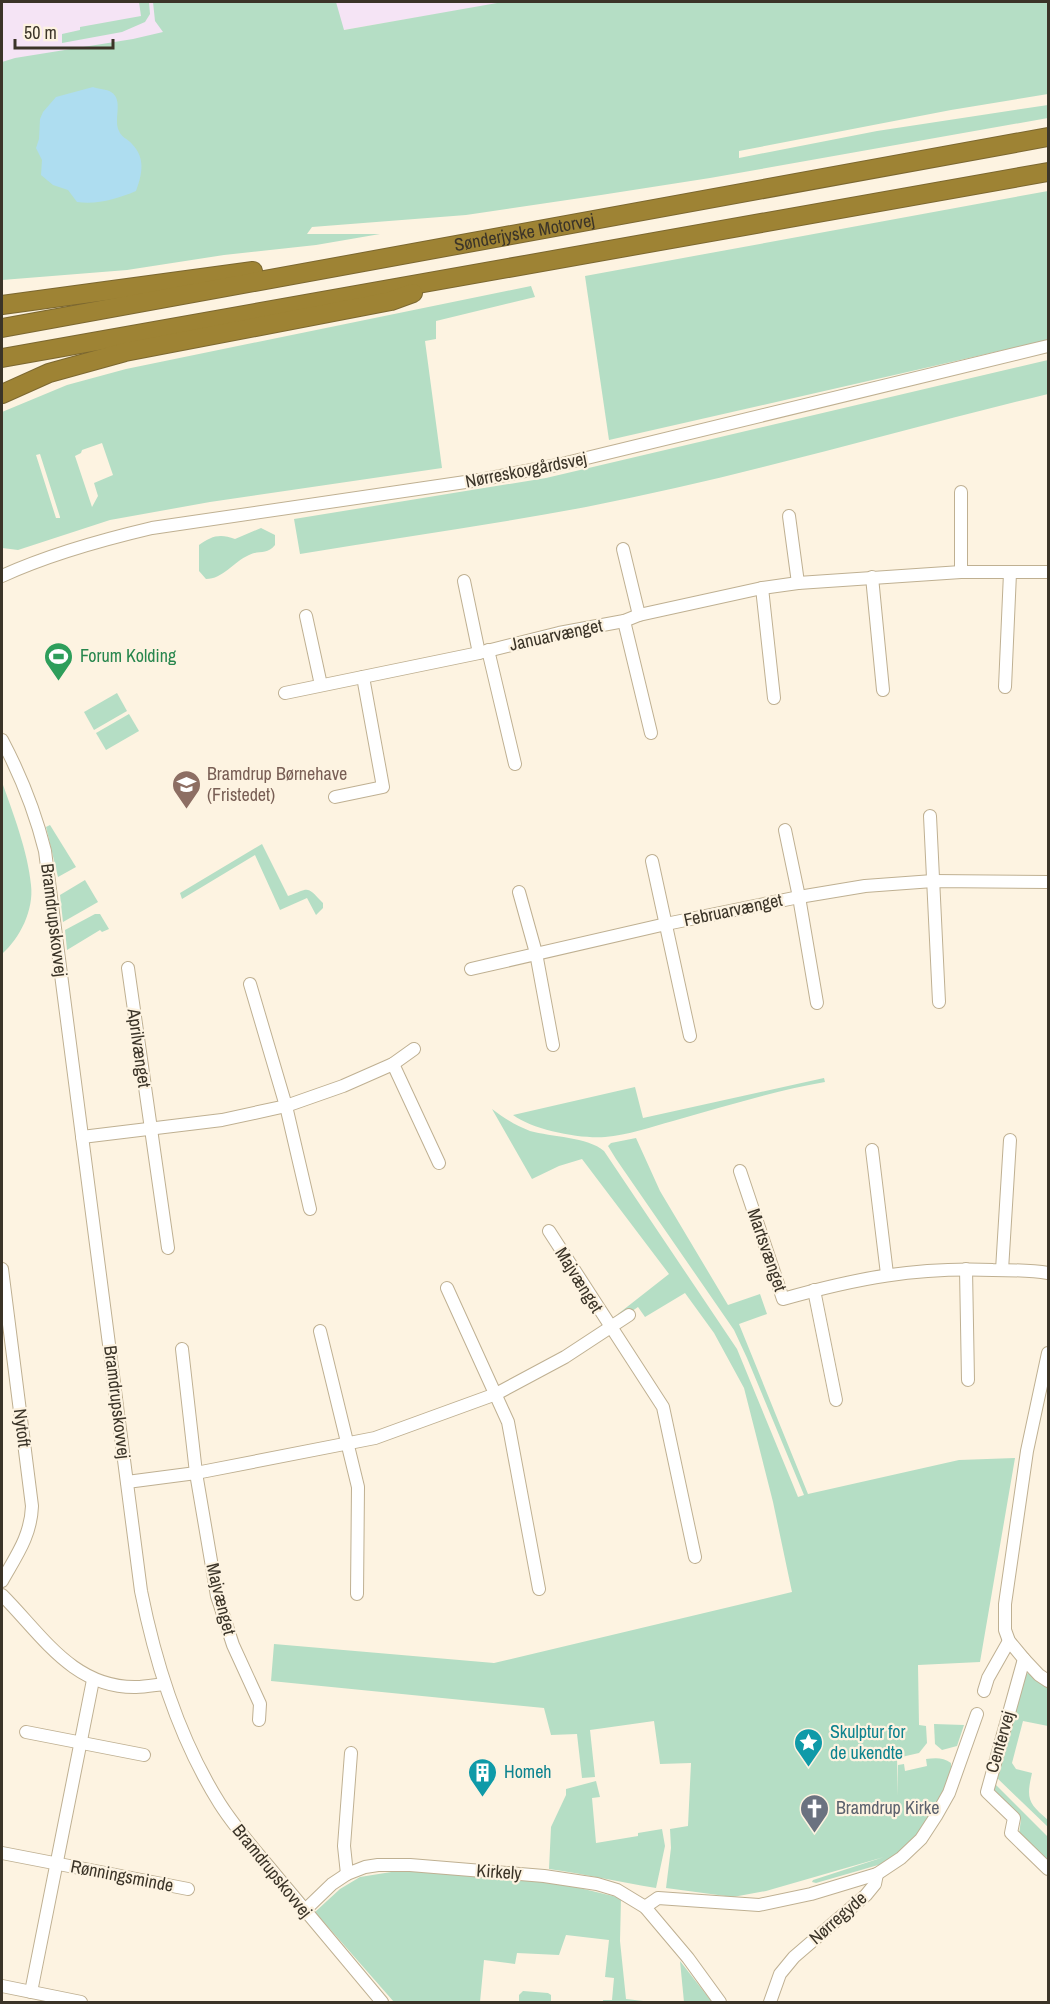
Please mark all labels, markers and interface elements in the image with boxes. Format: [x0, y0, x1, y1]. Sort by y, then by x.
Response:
scale bar [15, 12, 112, 50]
text: 50 m [24, 20, 57, 45]
street label: Sønderjyske Motorvej [452, 207, 596, 257]
street label: Nørreskovgårdsvej [463, 446, 589, 494]
street label: Januarvænget [507, 612, 605, 657]
sports icon: Forum Kolding [43, 640, 75, 682]
place label: Forum Kolding [80, 643, 177, 668]
place label: Bramdrup Børnehave (Fristedet) [207, 761, 347, 807]
school or university icon: Bramdrup Børnehave (Fristedet) [170, 768, 202, 810]
street label: Bramdrupskovvej [35, 862, 74, 978]
street label: Februarvænget [681, 887, 784, 932]
street label: Aprilvænget [121, 1006, 157, 1089]
street label: Martsvænget [742, 1205, 793, 1295]
street label: Majvænget [549, 1242, 609, 1317]
street label: Bramdrupskovvej [98, 1344, 137, 1460]
street label: Nytoft [8, 1407, 37, 1449]
street label: Majvænget [201, 1560, 242, 1637]
street label: Centervej [979, 1708, 1020, 1776]
place label: Skulptur for de ukendte [830, 1719, 906, 1765]
place icon: Skulptur for de ukendte [793, 1726, 825, 1768]
building icon: Homeh [467, 1756, 499, 1798]
place label: Homeh [504, 1759, 552, 1784]
church icon: Bramdrup Kirke [799, 1792, 831, 1834]
place label: Bramdrup Kirke [836, 1795, 939, 1820]
street label: Bramdrupskovvej [227, 1819, 318, 1923]
street label: Rønningsminde [69, 1853, 176, 1898]
street label: Kirkely [476, 1857, 523, 1886]
street label: Nørregyde [803, 1886, 872, 1950]

